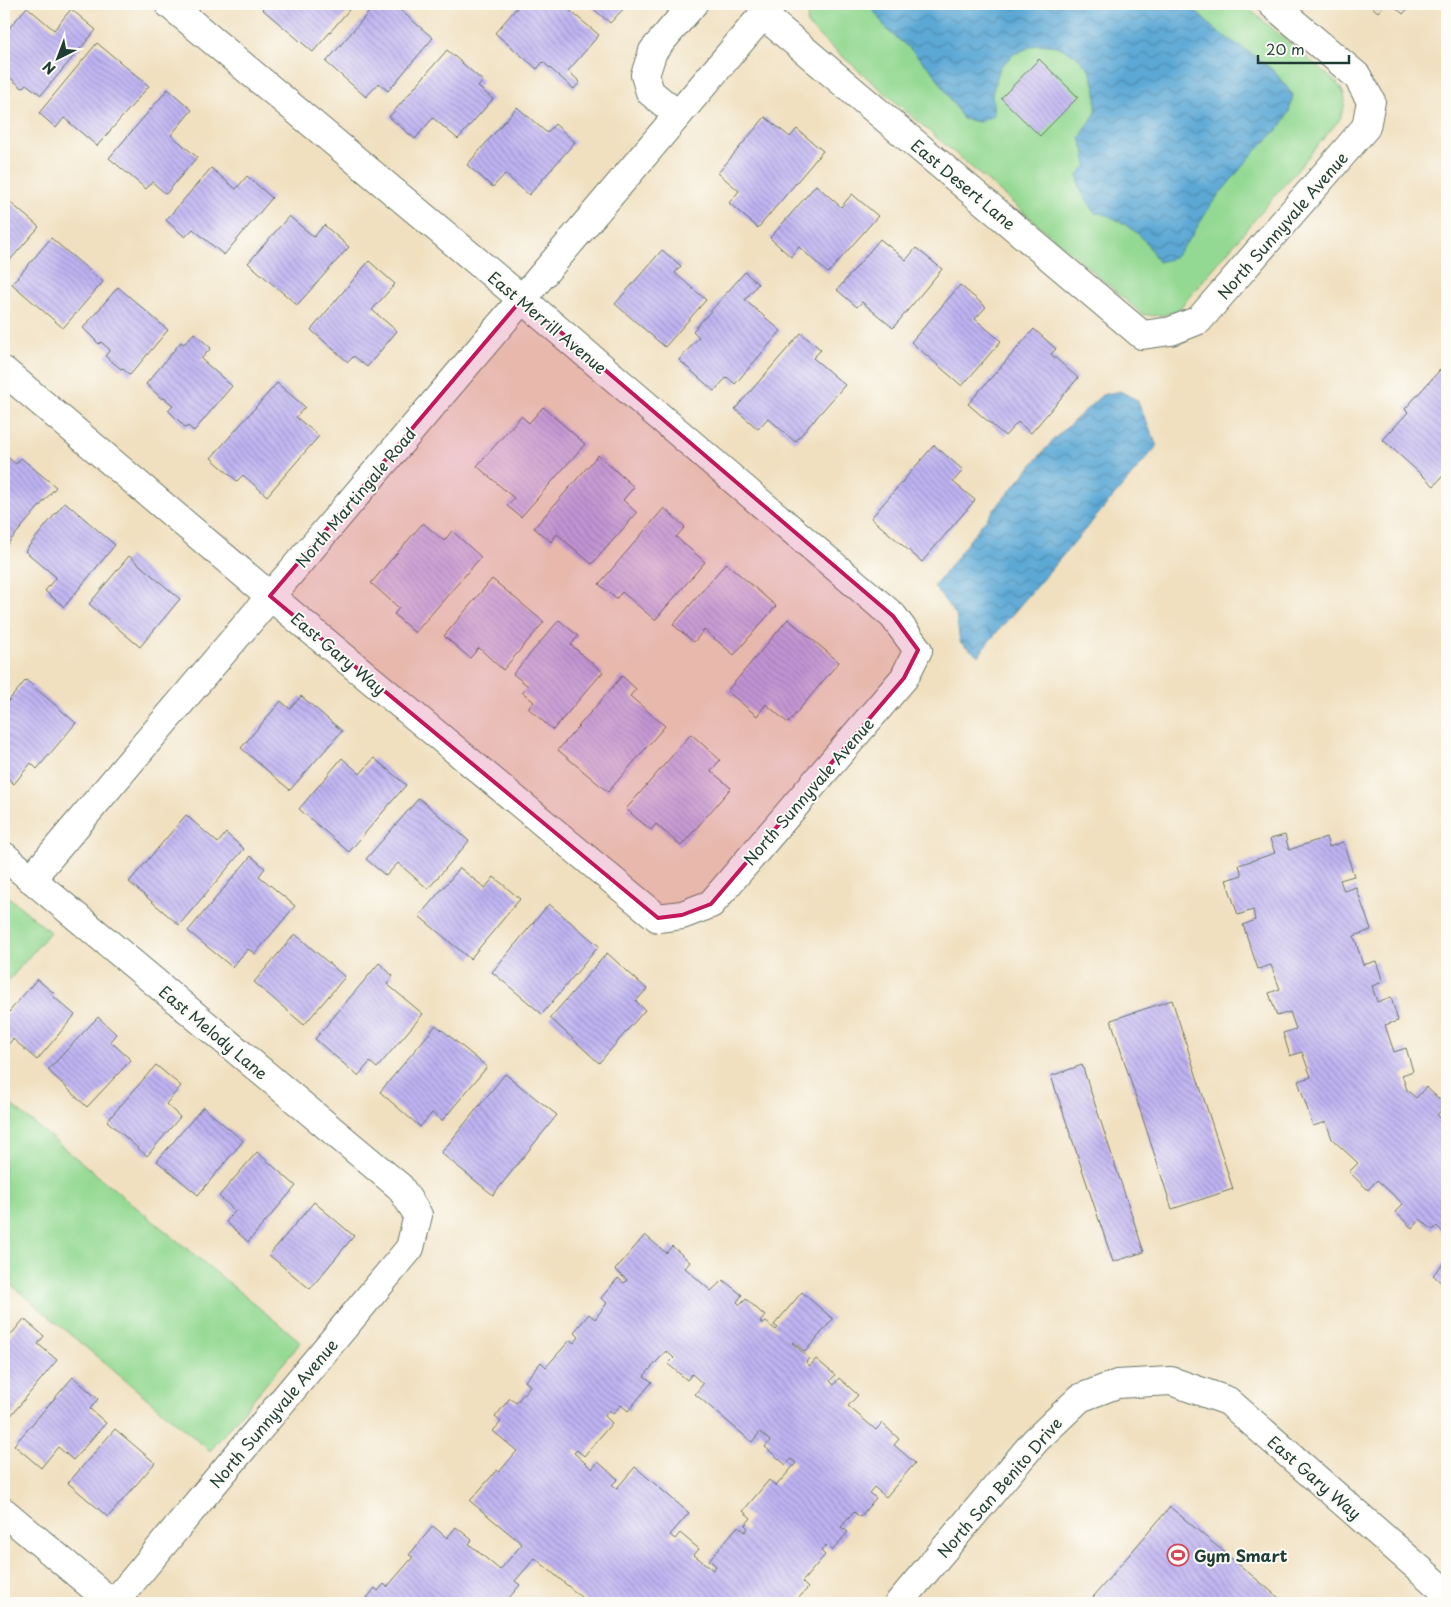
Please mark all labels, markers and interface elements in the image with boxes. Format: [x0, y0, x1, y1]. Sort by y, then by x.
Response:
north arrow [32, 32, 82, 82]
scale bar [1258, 32, 1350, 64]
text: 20 m [1266, 37, 1305, 60]
text: N [38, 57, 60, 80]
street label: East Desert Lane [906, 133, 1022, 235]
street label: North Sunnyvale Avenue [1211, 146, 1353, 304]
street label: East Merrill Avenue [483, 265, 613, 379]
street label: North Martingale Road [289, 422, 421, 572]
street label: East Gary Way [286, 606, 392, 700]
street label: North Sunnyvale Avenue [737, 712, 879, 870]
street label: East Melody Lane [154, 979, 274, 1085]
street label: North Sunnyvale Avenue [203, 1333, 343, 1493]
street label: North San Benito Drive [931, 1411, 1067, 1563]
street label: East Gary Way [1263, 1429, 1367, 1525]
sports icon: Gym Smart [1166, 1543, 1190, 1567]
place label: Gym Smart [1194, 1543, 1288, 1567]

